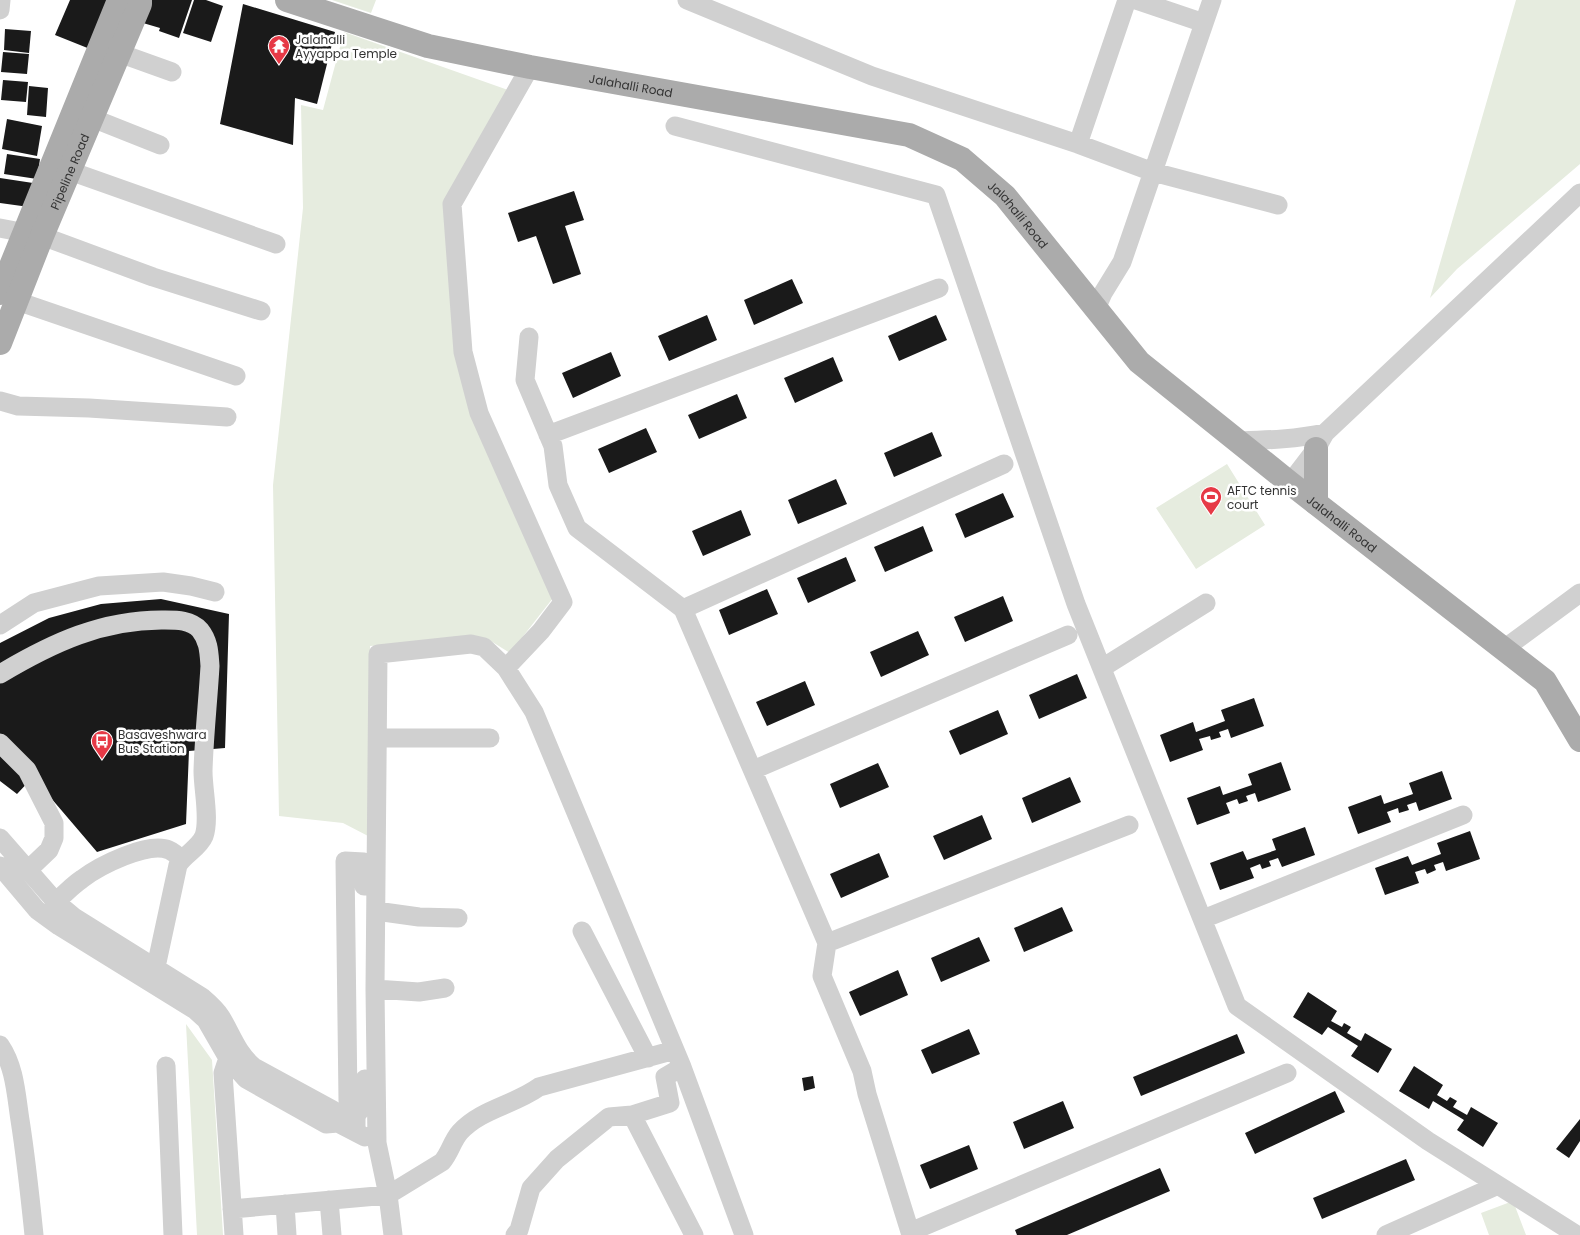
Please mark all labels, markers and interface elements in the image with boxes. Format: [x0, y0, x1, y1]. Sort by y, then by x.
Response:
place label: Jalahalli Ayyappa Temple [295, 31, 397, 62]
temple icon: Jalahalli Ayyappa Temple [267, 34, 291, 65]
street label: Jalahalli Road [588, 69, 674, 101]
street label: Pipeline Road [46, 131, 93, 212]
street label: Jalahalli Road [984, 177, 1052, 252]
place label: AFTC tennis court [1227, 482, 1296, 513]
sports icon: AFTC tennis court [1199, 485, 1223, 516]
street label: Jalahalli Road [1303, 491, 1381, 556]
place label: Basaveshwara Bus Station [118, 726, 207, 757]
bus stop icon: Basaveshwara Bus Station [90, 729, 114, 760]

